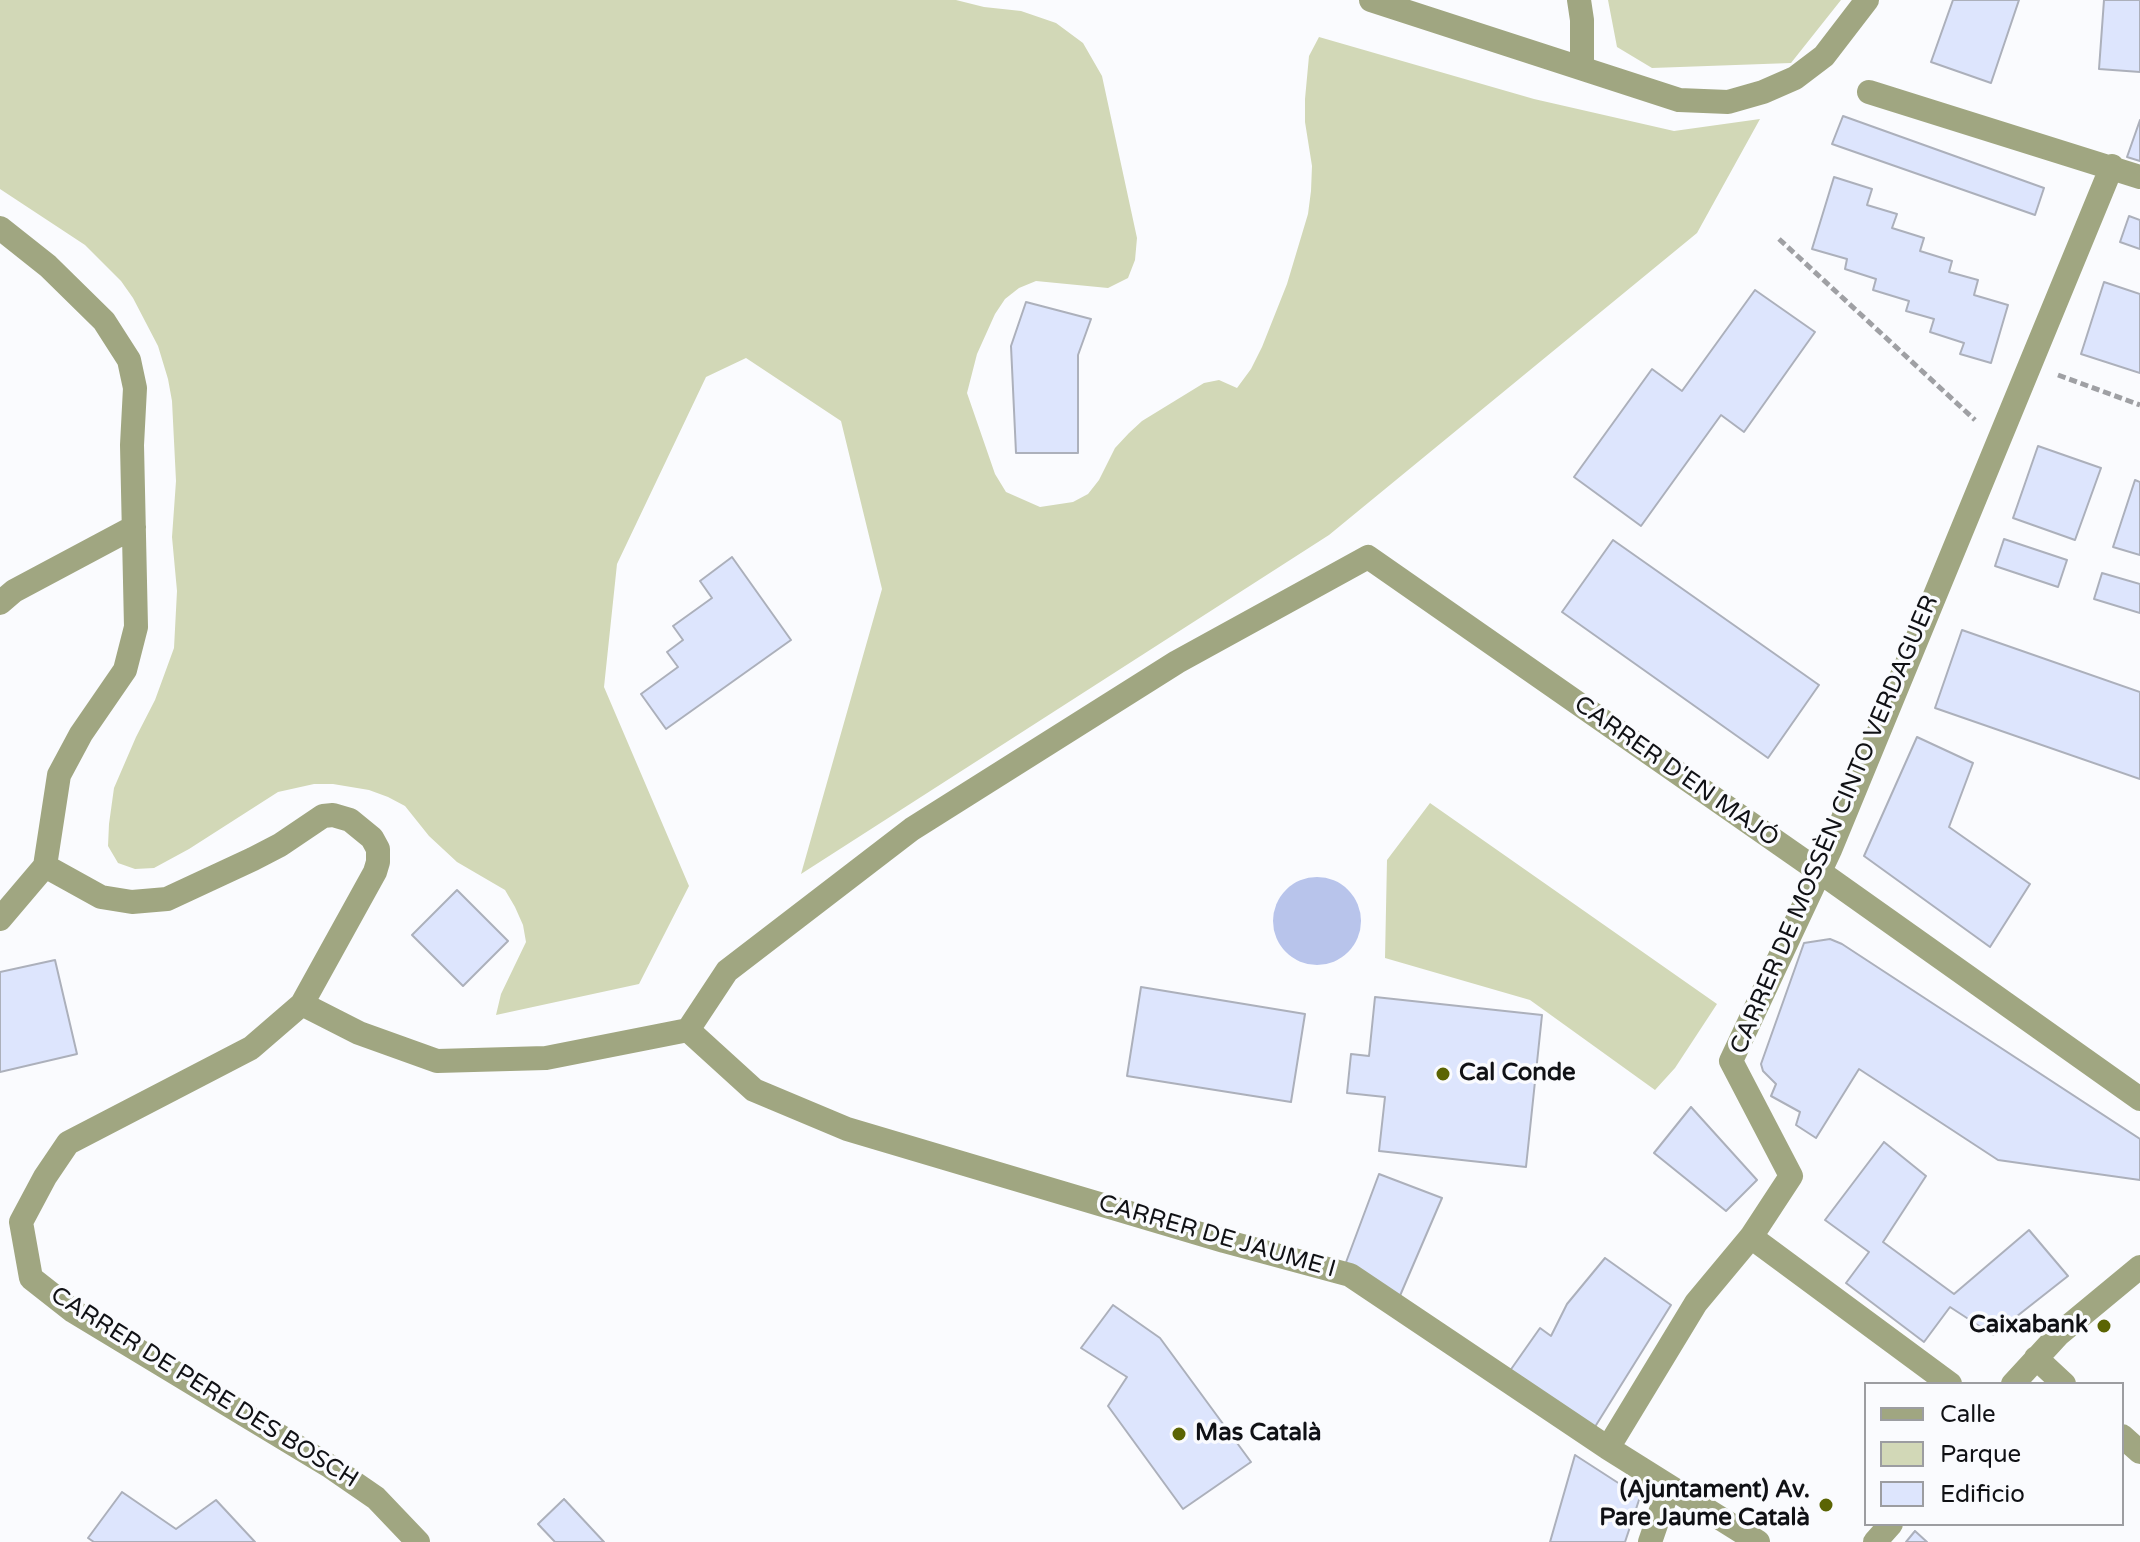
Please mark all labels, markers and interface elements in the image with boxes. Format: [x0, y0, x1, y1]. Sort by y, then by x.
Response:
street label: CARRER DE MOSSÈN CINTO VERDAGUER [1725, 591, 1945, 1059]
street label: CARRER D'EN MAJÓ [1568, 690, 1784, 854]
place label: Cal Conde [1459, 1060, 1576, 1088]
marker: Cal Conde [1434, 1065, 1452, 1083]
street label: CARRER DE JAUME I [1095, 1189, 1339, 1285]
street label: CARRER DE PERE DES BOSCH [45, 1281, 363, 1495]
place label: Caixabank [1969, 1312, 2088, 1340]
marker: Caixabank [2095, 1317, 2113, 1335]
legend [1864, 1382, 2124, 1526]
text: Calle [1940, 1400, 1996, 1429]
place label: Mas Català [1195, 1420, 1321, 1448]
marker: Mas Català [1170, 1425, 1188, 1443]
text: Parque [1940, 1440, 2021, 1469]
place label: (Ajuntament) Av. Pare Jaume Català [1599, 1477, 1810, 1533]
text: Edificio [1940, 1480, 2025, 1509]
marker: (Ajuntament) Av. Pare Jaume Català [1817, 1496, 1835, 1514]

